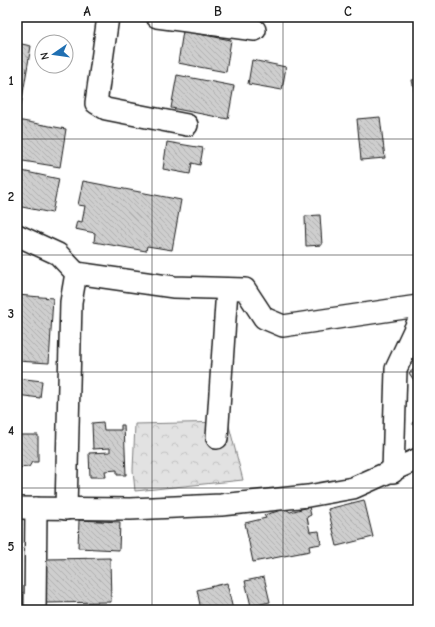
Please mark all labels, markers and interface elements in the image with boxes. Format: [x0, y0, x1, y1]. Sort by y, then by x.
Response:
text: A [83, 4, 91, 19]
text: B [214, 4, 222, 19]
text: C [344, 4, 352, 19]
north arrow [34, 34, 74, 74]
text: N [38, 51, 52, 61]
text: 1 [8, 73, 14, 88]
text: 2 [8, 189, 14, 204]
text: 3 [8, 306, 14, 321]
text: 4 [8, 423, 14, 438]
text: 5 [8, 539, 15, 554]

